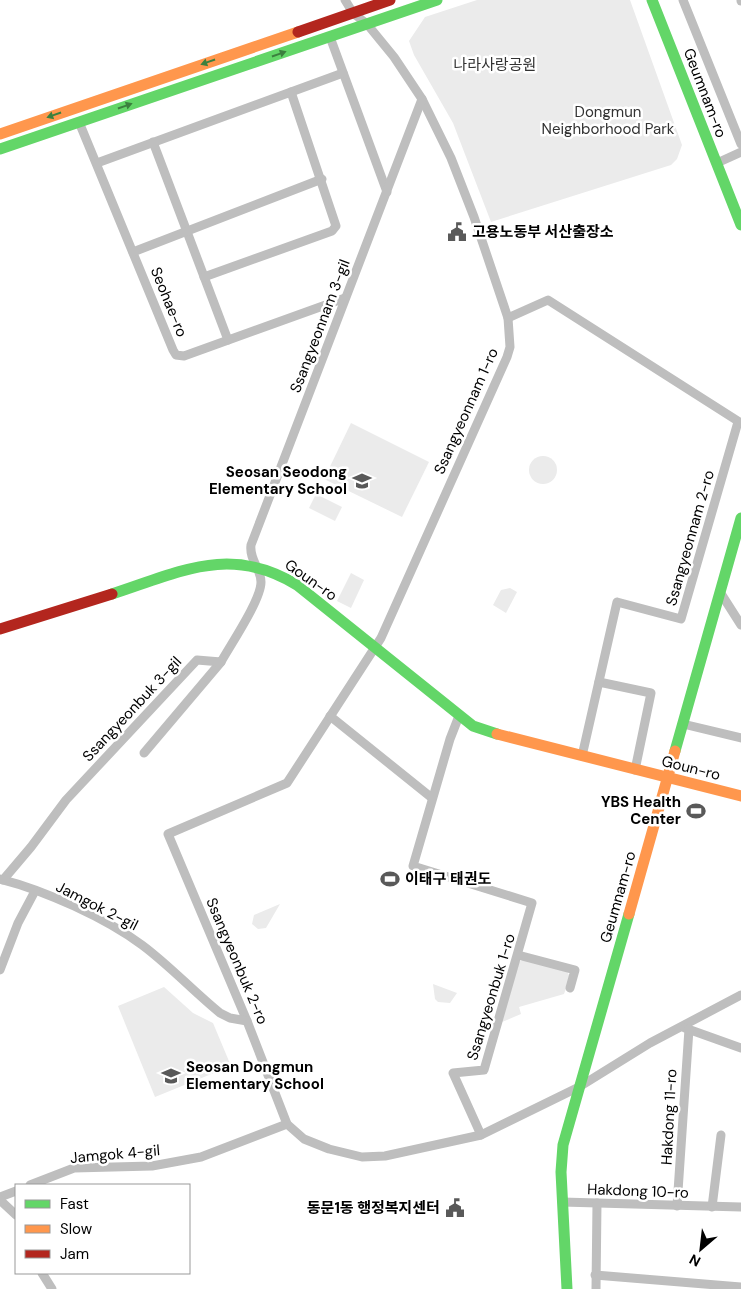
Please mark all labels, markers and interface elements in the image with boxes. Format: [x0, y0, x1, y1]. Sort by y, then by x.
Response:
street label: Geumnam-ro [679, 45, 731, 141]
one-way arrow [272, 50, 287, 58]
park label: 나라사랑공원 [454, 55, 536, 75]
one-way arrow [200, 59, 215, 67]
one-way arrow [118, 102, 133, 110]
park label: Dongmun Neighborhood Park [542, 102, 675, 139]
one-way arrow [46, 111, 61, 119]
public building icon: 고용노동부 서산출장소 [446, 221, 468, 243]
place label: 고용노동부 서산출장소 [472, 222, 614, 242]
street label: Ssangyeonnam 3-gil [285, 256, 355, 396]
street label: Seohae-ro [146, 264, 192, 340]
street label: Ssangyeonnam 1-ro [429, 345, 503, 477]
place label: Seosan Seodong Elementary School [209, 462, 347, 499]
street label: Ssangyeonnam 2-ro [661, 468, 719, 608]
school or university icon: Seosan Seodong Elementary School [351, 470, 373, 492]
street label: Goun-ro [281, 555, 341, 605]
street label: Ssangyeonbuk 3-gil [78, 652, 186, 766]
street label: Goun-ro [660, 751, 723, 785]
place label: YBS Health Center [601, 792, 681, 829]
sports icon: YBS Health Center [685, 800, 707, 822]
street label: Geumnam-ro [595, 849, 641, 945]
sports icon: 이태구 태권도 [379, 868, 401, 890]
place label: 이태구 태권도 [405, 869, 492, 889]
street label: Jamgok 2-gil [53, 877, 141, 935]
street label: Ssangyeonbuk 2-ro [201, 895, 273, 1027]
street label: Ssangyeonbuk 1-ro [462, 931, 520, 1063]
place label: Seosan Dongmun Elementary School [186, 1057, 324, 1094]
school or university icon: Seosan Dongmun Elementary School [160, 1065, 182, 1087]
street label: Hakdong 11-ro [656, 1068, 682, 1166]
street label: Jamgok 4-gil [69, 1140, 161, 1168]
street label: Hakdong 10-ro [587, 1179, 689, 1203]
legend [15, 1184, 190, 1274]
text: Fast [60, 1194, 89, 1214]
public building icon: 동문1동 행정복지센터 [444, 1197, 466, 1219]
place label: 동문1동 행정복지센터 [307, 1198, 440, 1218]
text: Slow [60, 1219, 93, 1239]
north arrow [676, 1224, 726, 1274]
text: Jam [60, 1244, 89, 1264]
text: N [686, 1250, 704, 1271]

